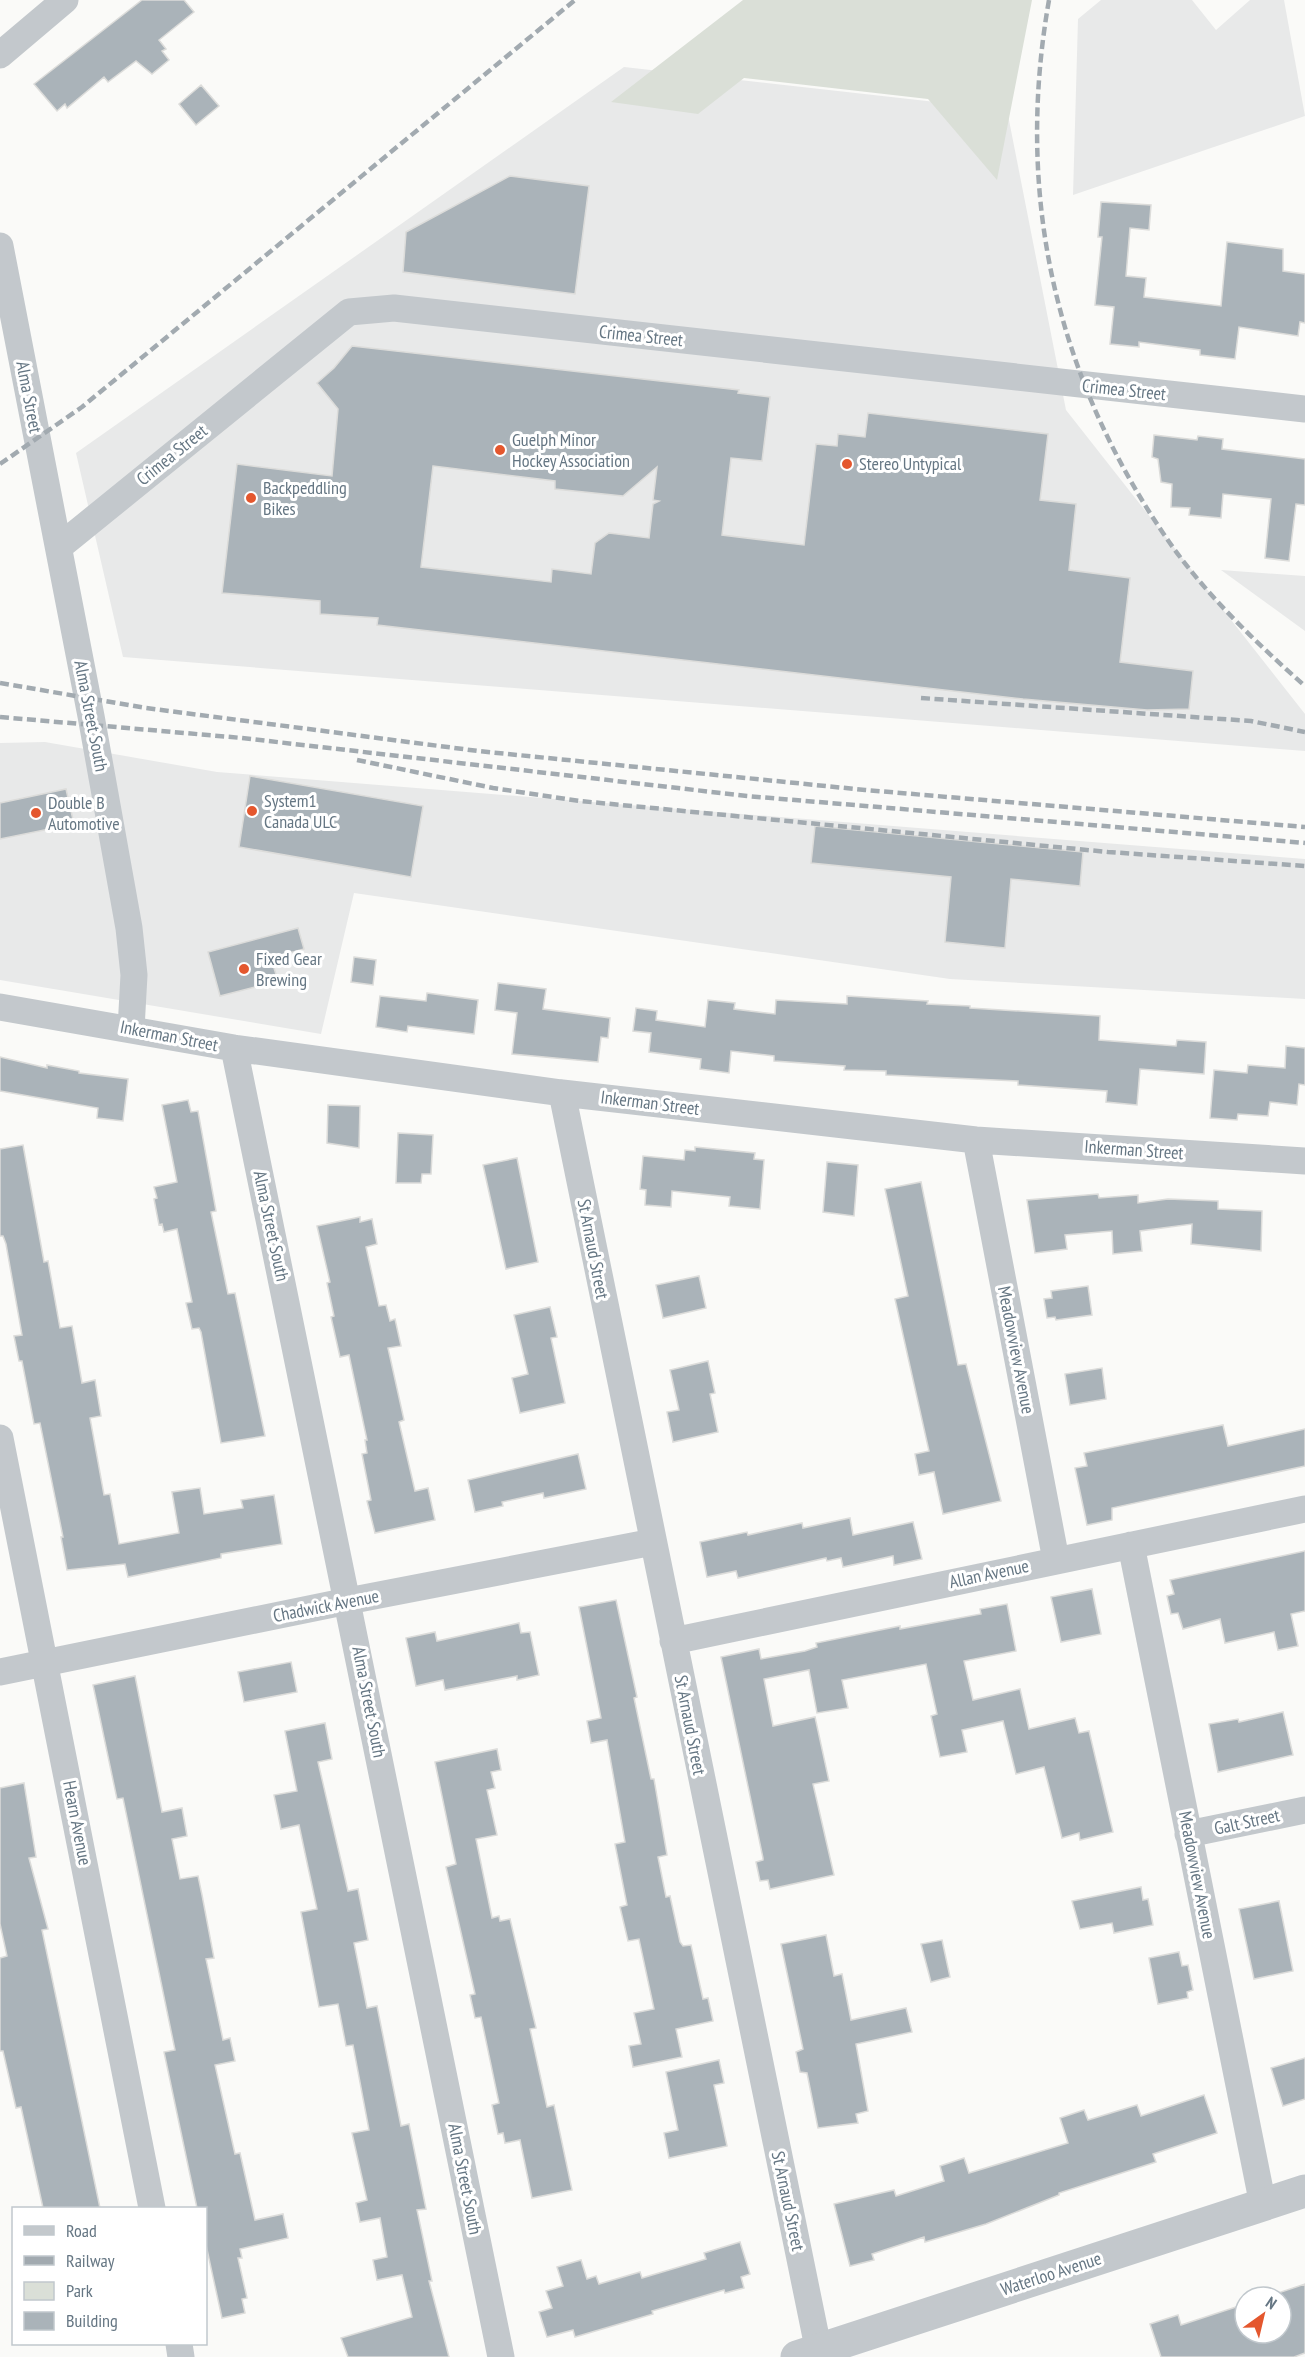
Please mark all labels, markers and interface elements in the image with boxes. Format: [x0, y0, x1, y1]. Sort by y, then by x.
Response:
street label: Crimea Street [598, 320, 684, 351]
street label: Alma Street [11, 359, 48, 435]
street label: Crimea Street [1081, 374, 1167, 405]
street label: Crimea Street [132, 419, 212, 490]
place label: Guelph Minor Hockey Association [512, 428, 630, 472]
marker: Guelph Minor Hockey Association [493, 443, 507, 457]
place label: Stereo Untypical [859, 452, 962, 475]
marker: Stereo Untypical [840, 457, 854, 471]
place label: Backpeddling Bikes [263, 476, 347, 520]
marker: Backpeddling Bikes [244, 491, 258, 505]
street label: Alma Street South [69, 658, 114, 773]
place label: System1 Canada ULC [264, 789, 337, 833]
place label: Double B Automotive [48, 791, 120, 835]
marker: System1 Canada ULC [245, 804, 259, 818]
marker: Double B Automotive [29, 806, 43, 820]
place label: Fixed Gear Brewing [256, 947, 322, 991]
marker: Fixed Gear Brewing [237, 962, 251, 976]
street label: Inkerman Street [118, 1015, 220, 1056]
street label: Inkerman Street [599, 1085, 701, 1120]
street label: Inkerman Street [1084, 1135, 1184, 1164]
street label: Alma Street South [249, 1168, 294, 1283]
street label: St Arnaud Street [573, 1197, 614, 1301]
street label: Meadowview Avenue [993, 1284, 1040, 1416]
street label: Allan Avenue [947, 1554, 1031, 1593]
street label: Chadwick Avenue [271, 1584, 381, 1627]
street label: Alma Street South [347, 1644, 392, 1759]
street label: St Arnaud Street [670, 1673, 711, 1777]
street label: Hearn Avenue [58, 1779, 97, 1867]
street label: Galt Street [1212, 1803, 1282, 1840]
street label: Meadowview Avenue [1174, 1809, 1221, 1941]
street label: Alma Street South [443, 2121, 488, 2236]
street label: St Arnaud Street [767, 2149, 810, 2253]
legend [12, 2207, 207, 2345]
text: Road [66, 2219, 97, 2242]
street label: Waterloo Avenue [998, 2246, 1104, 2301]
text: Railway [66, 2249, 115, 2272]
text: Park [66, 2279, 93, 2302]
north arrow [1233, 2285, 1293, 2345]
text: N [1262, 2292, 1281, 2313]
text: Building [66, 2309, 118, 2332]

